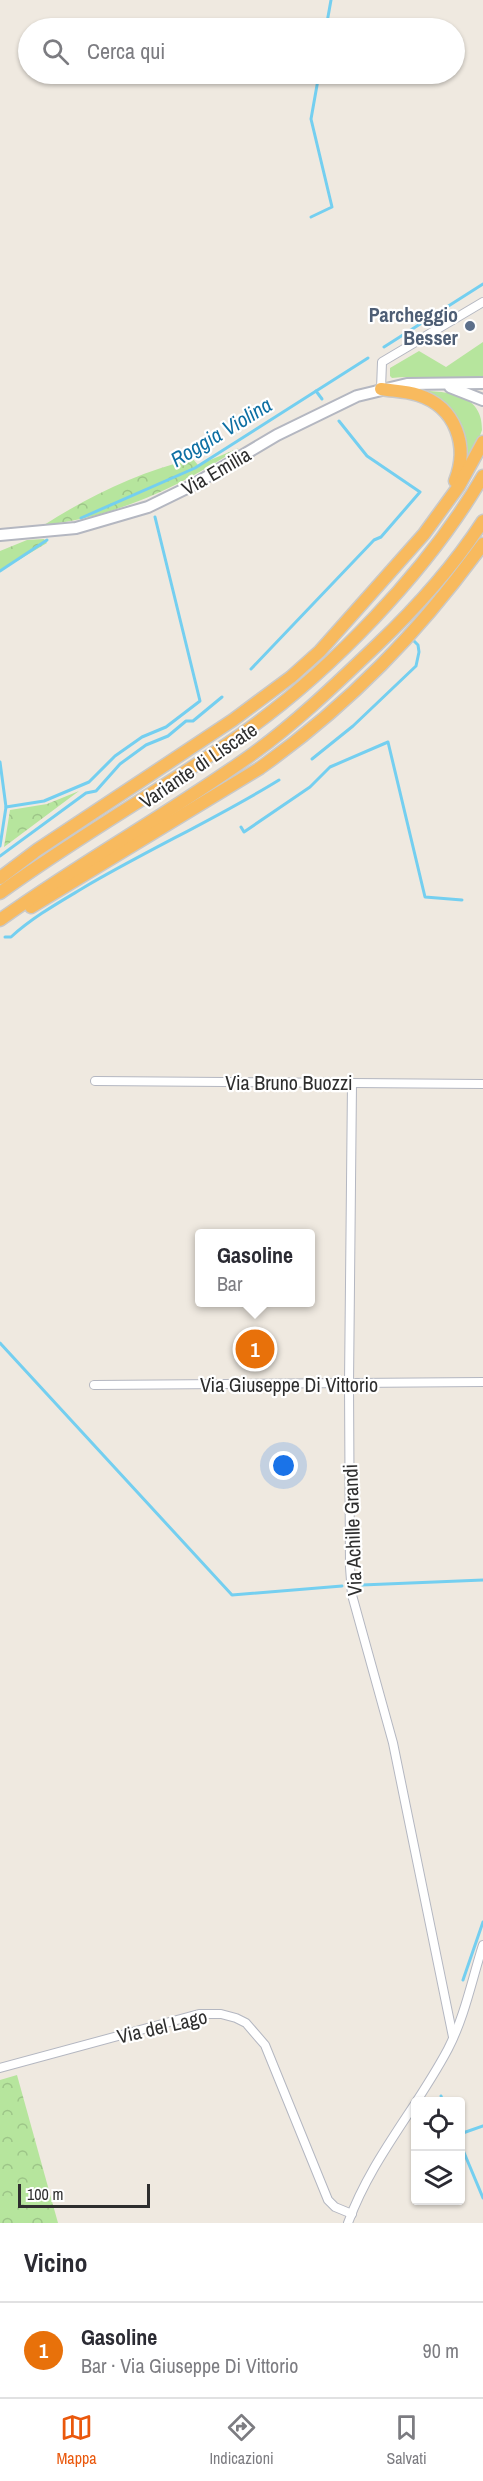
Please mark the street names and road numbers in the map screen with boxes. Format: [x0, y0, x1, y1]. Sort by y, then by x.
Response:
street label: Via Emilia [177, 440, 255, 502]
street label: Variante di Liscate [134, 716, 262, 814]
street label: Via Bruno Buozzi [225, 1069, 353, 1096]
street label: Via Giuseppe Di Vittorio [200, 1371, 378, 1398]
street label: Via Achille Grandi [336, 1464, 368, 1596]
street label: Via del Lago [114, 2003, 210, 2049]

